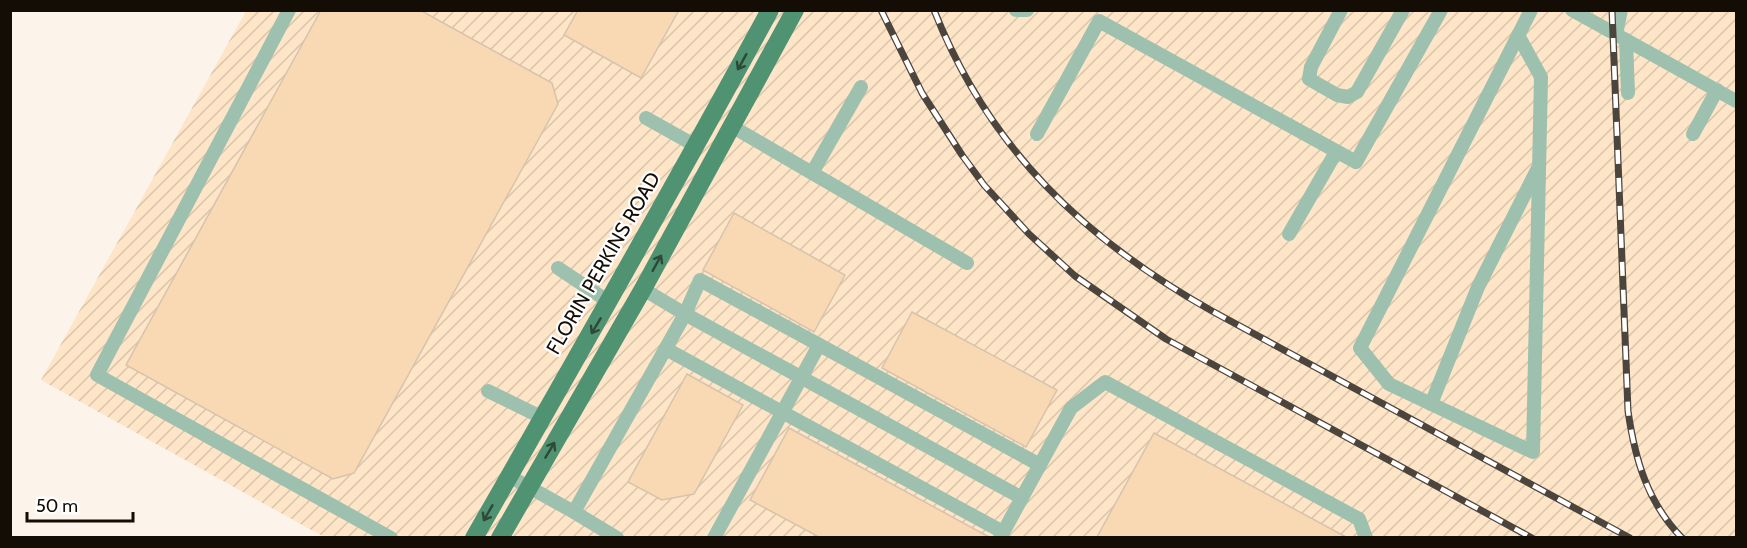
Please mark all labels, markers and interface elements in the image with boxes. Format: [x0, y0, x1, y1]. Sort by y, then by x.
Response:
one-way arrow [736, 53, 748, 70]
street label: FLORIN PERKINS ROAD [541, 168, 665, 358]
one-way arrow [651, 255, 663, 272]
one-way arrow [589, 317, 601, 334]
one-way arrow [544, 442, 556, 459]
scale bar [27, 485, 134, 523]
text: 50 m [36, 495, 78, 517]
one-way arrow [482, 504, 494, 521]

